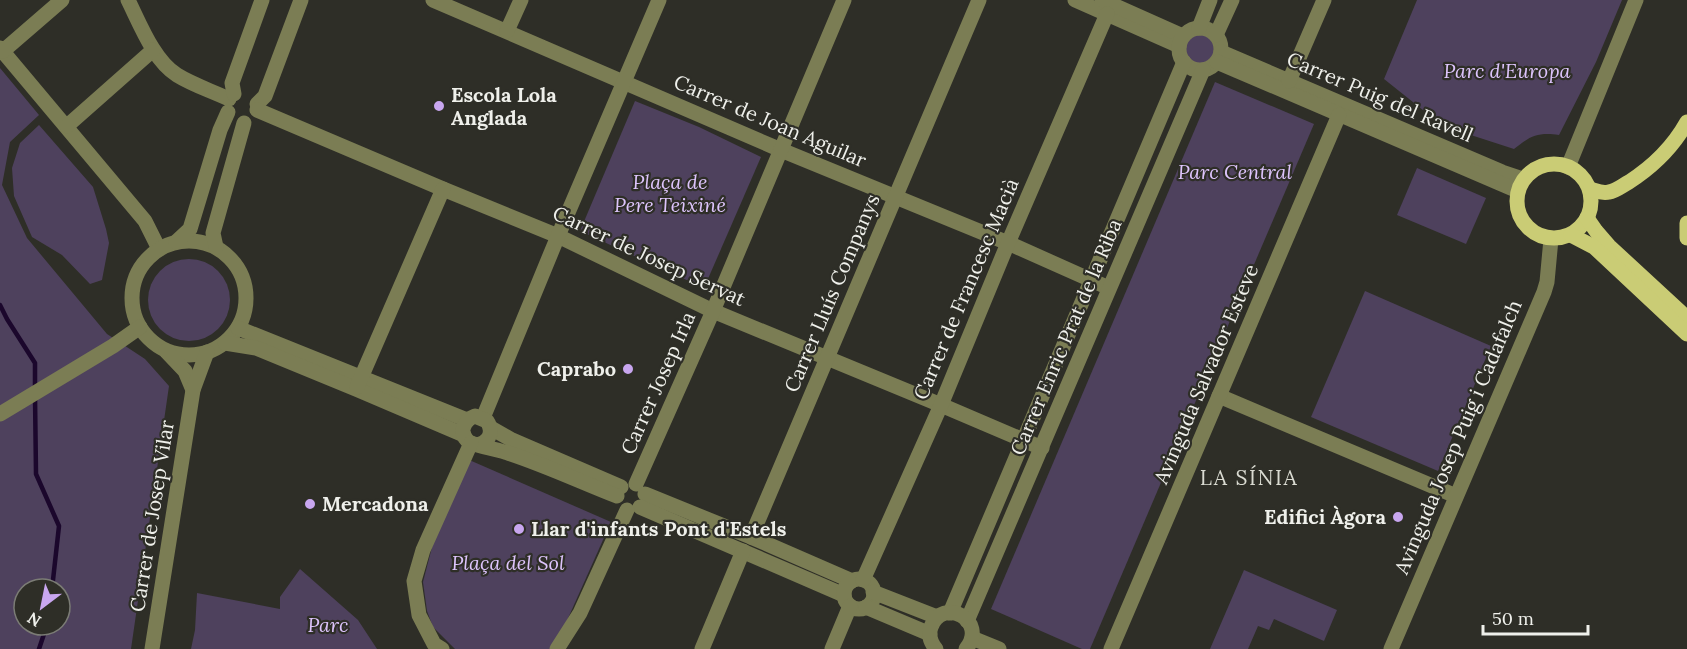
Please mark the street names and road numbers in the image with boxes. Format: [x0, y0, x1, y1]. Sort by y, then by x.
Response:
street label: Carrer Puig del Ravell [1283, 46, 1477, 147]
street label: Carrer de Joan Aguilar [670, 69, 870, 173]
street label: Carrer de Francesc Macià [908, 174, 1024, 403]
street label: Carrer Lluís Companys [778, 190, 885, 396]
street label: Carrer de Josep Servat [549, 200, 750, 311]
street label: Carrer Enric Prat de la Riba [1004, 215, 1127, 459]
street label: Avinguda Salvador Esteve [1147, 260, 1263, 488]
street label: Avinguda Josep Puig i Cadafalch [1388, 296, 1527, 579]
street label: Carrer Josep Irla [615, 308, 700, 458]
street label: Carrer de Josep Vilar [124, 418, 179, 613]

